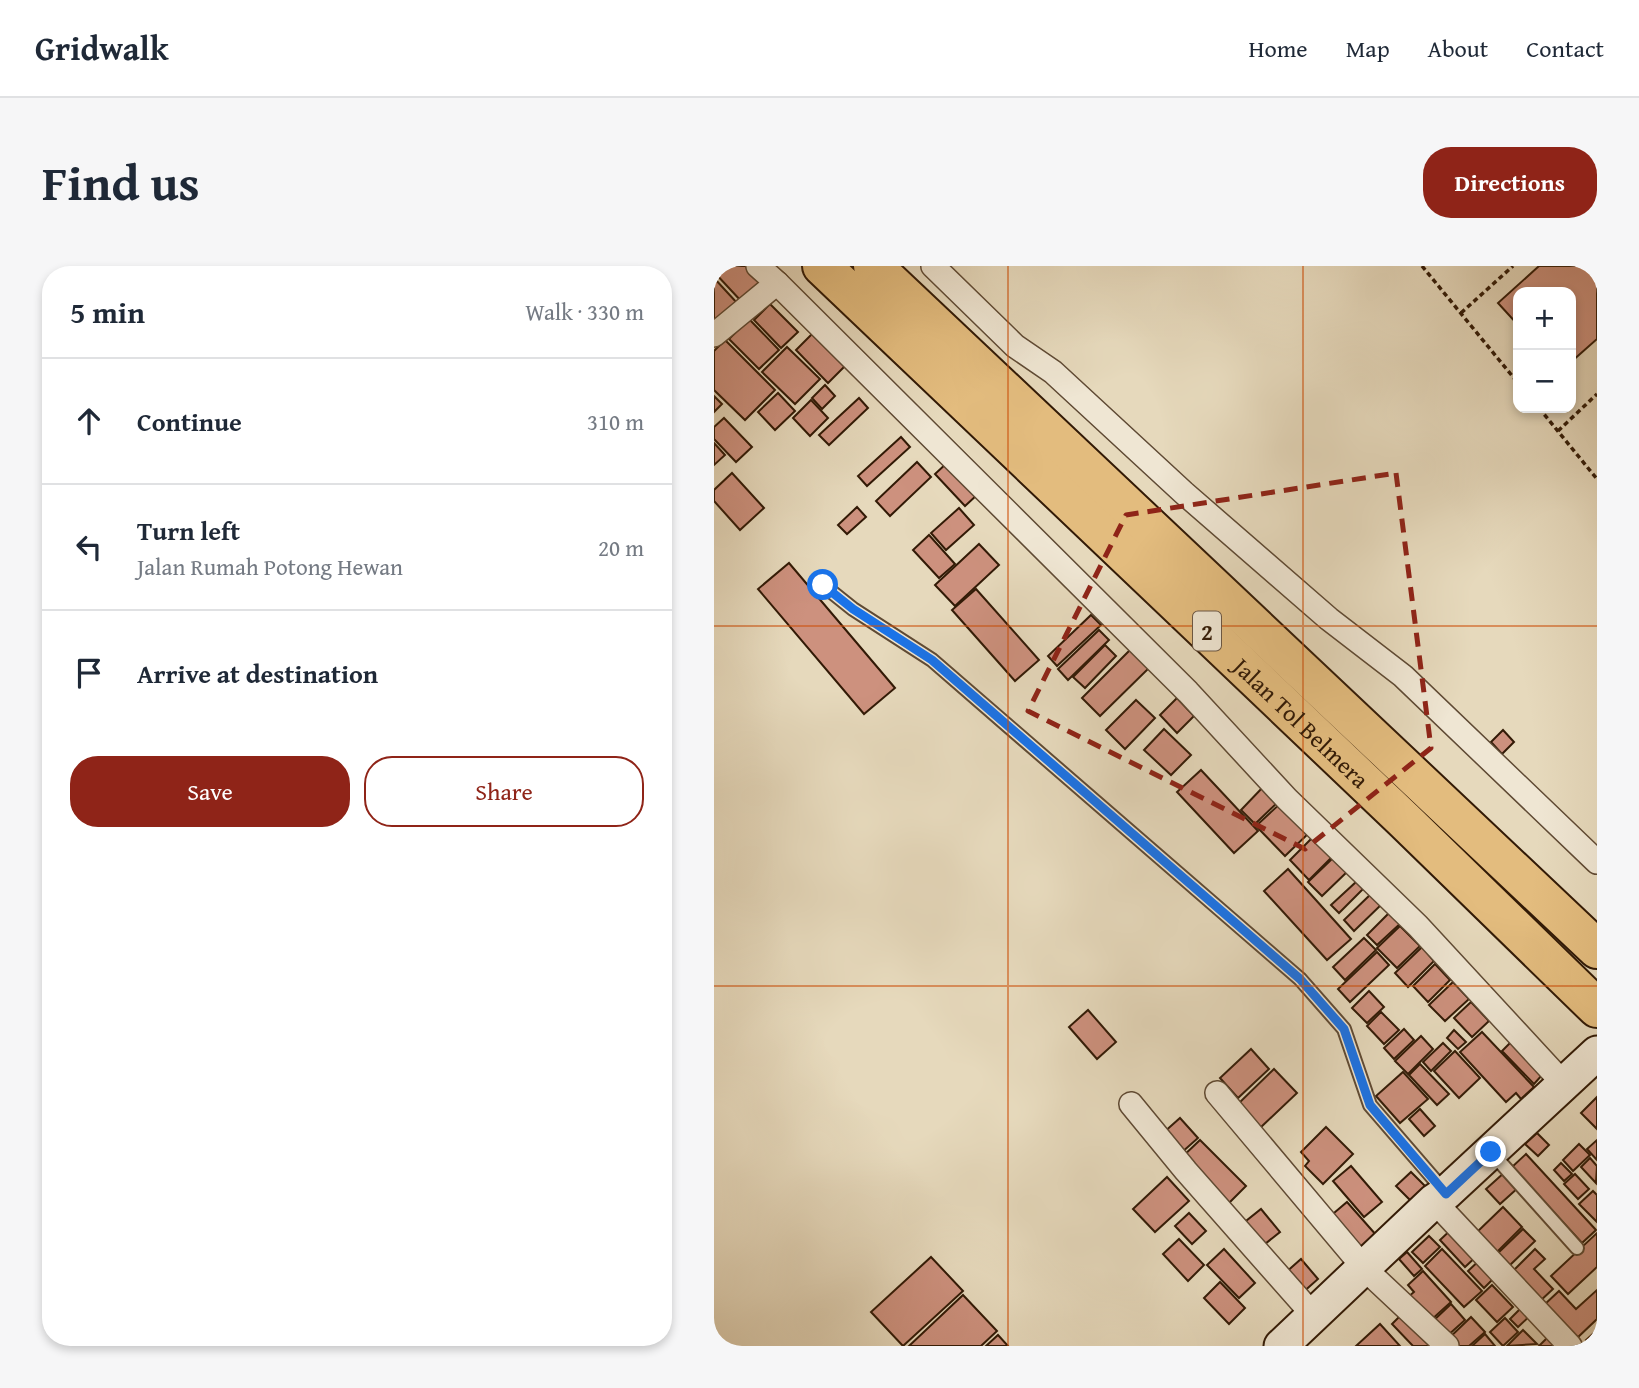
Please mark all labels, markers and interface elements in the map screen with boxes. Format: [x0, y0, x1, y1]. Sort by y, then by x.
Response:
text: Gridwalk [35, 24, 169, 72]
text: Home [1249, 31, 1308, 66]
text: Map [1346, 31, 1390, 66]
text: About [1428, 31, 1488, 66]
text: Contact [1526, 31, 1604, 66]
text: Find us [42, 146, 200, 218]
button: Directions [1423, 147, 1597, 218]
map controls [1513, 287, 1576, 413]
button: + [1513, 287, 1576, 350]
text: 5 min [70, 290, 145, 334]
text: Walk · 330 m [525, 295, 644, 328]
button: − [1513, 350, 1576, 413]
icon: ahead [70, 402, 108, 440]
text: Continue [137, 402, 242, 441]
text: 310 m [587, 405, 644, 438]
text: Turn left [137, 511, 240, 550]
icon: left [70, 528, 108, 566]
text: 20 m [598, 531, 644, 564]
text: Jalan Rumah Potong Hewan [137, 550, 403, 583]
route start [807, 569, 838, 600]
road number: 2 [1193, 612, 1221, 650]
street label: Jalan Tol Belmera [1223, 647, 1378, 796]
icon: arrive [70, 654, 108, 692]
text: Arrive at destination [137, 654, 378, 693]
button: Save [70, 756, 350, 827]
button: Share [364, 756, 644, 827]
route end [1475, 1136, 1506, 1167]

